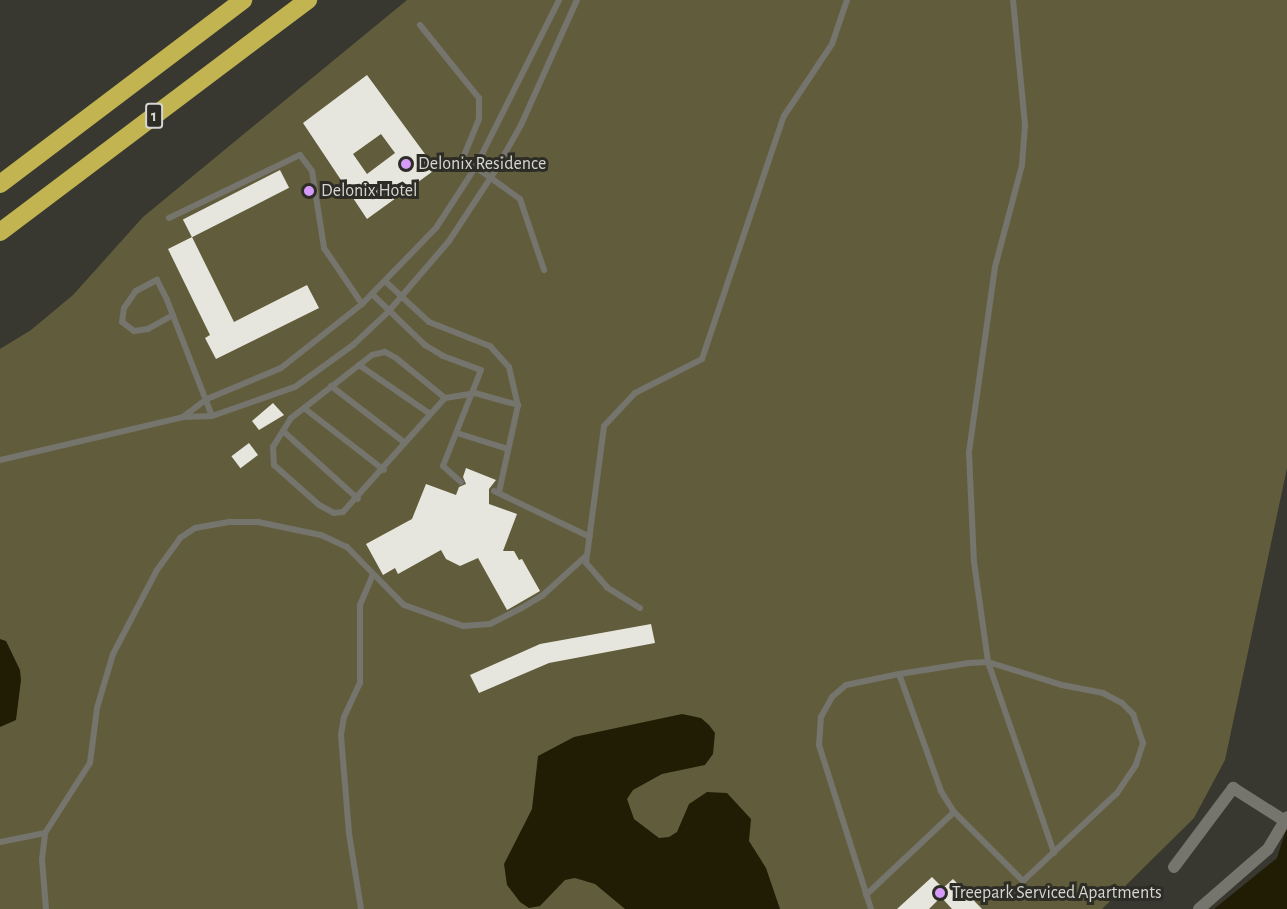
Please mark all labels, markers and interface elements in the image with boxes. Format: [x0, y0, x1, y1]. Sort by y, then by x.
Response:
road number: 1 [145, 103, 163, 129]
place label: Delonix Residence [418, 153, 546, 175]
marker: Delonix Residence [399, 157, 413, 171]
place label: Delonix Hotel [321, 180, 417, 202]
marker: Delonix Hotel [302, 184, 316, 198]
place label: Treepark Serviced Apartments [952, 882, 1162, 904]
marker: Treepark Serviced Apartments [933, 886, 947, 900]

